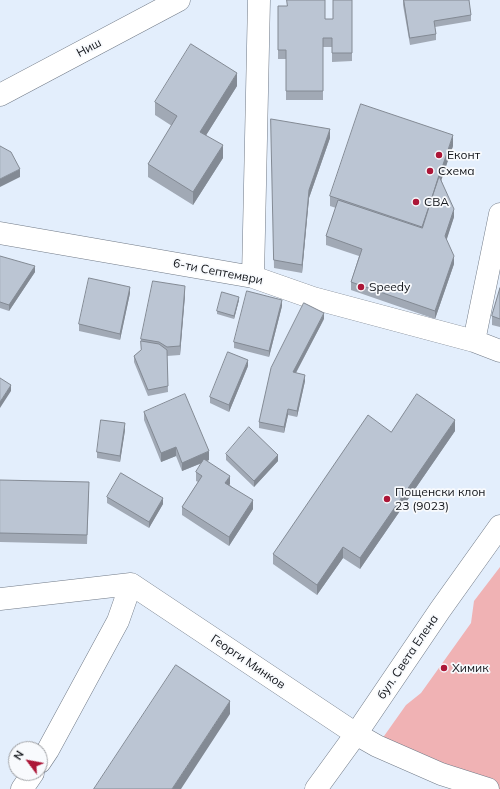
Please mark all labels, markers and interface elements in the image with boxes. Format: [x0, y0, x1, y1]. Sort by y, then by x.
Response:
street label: Ниш [74, 36, 104, 60]
place label: Еконт [447, 148, 480, 162]
marker: Еконт [434, 150, 444, 160]
place label: Схема [438, 164, 475, 178]
marker: Схема [425, 166, 435, 176]
place label: CBA [424, 195, 449, 209]
marker: CBA [411, 197, 421, 207]
street label: 6-ти Септември [172, 256, 264, 288]
place label: Speedy [369, 280, 410, 294]
marker: Speedy [356, 282, 366, 292]
place label: Пощенски клон 23 (9023) [395, 485, 486, 513]
marker: Пощенски клон 23 (9023) [382, 494, 392, 504]
street label: бул. Света Елена [374, 612, 442, 702]
street label: Георги Минков [208, 632, 288, 692]
place label: Химик [452, 661, 489, 675]
marker: Химик [439, 663, 449, 673]
north arrow [8, 741, 48, 781]
text: N [11, 748, 27, 762]

